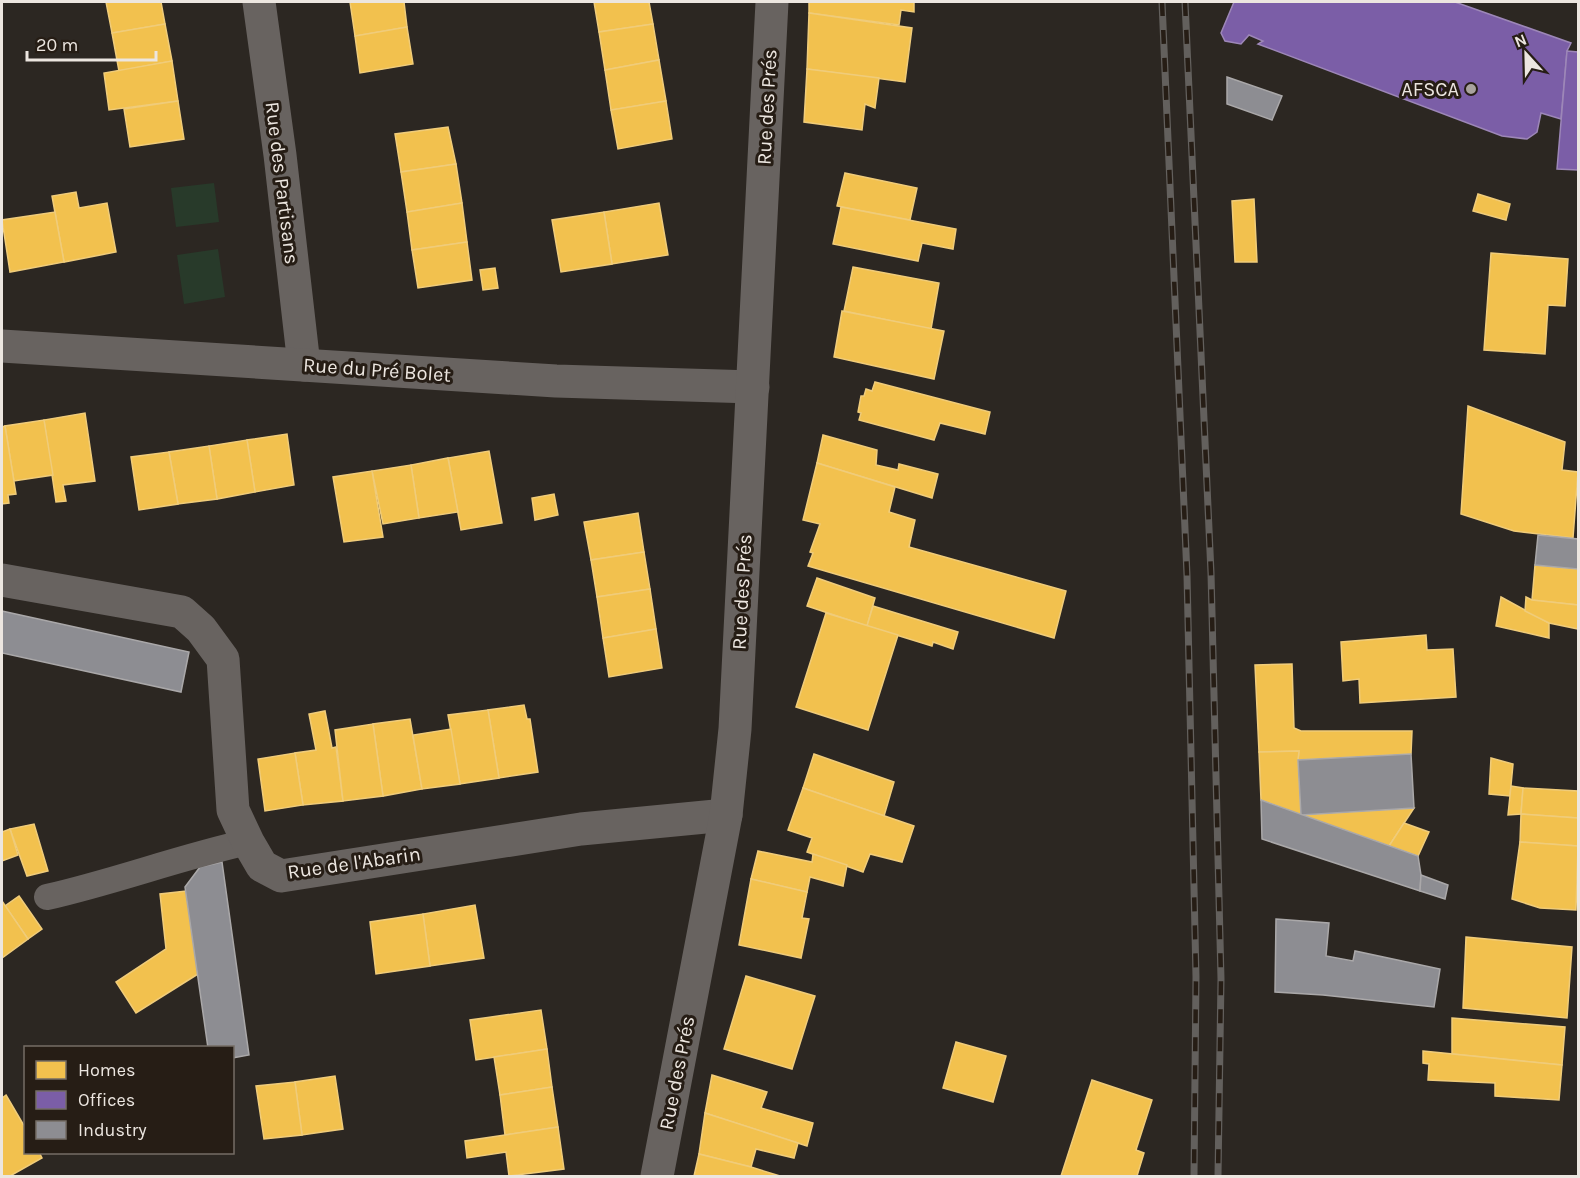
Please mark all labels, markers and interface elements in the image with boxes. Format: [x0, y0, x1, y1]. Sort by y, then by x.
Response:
scale bar [27, 24, 156, 62]
north arrow [1496, 24, 1556, 84]
text: N [1512, 30, 1529, 52]
text: 20 m [36, 34, 78, 56]
street label: Rue des Prés [752, 49, 782, 165]
place label: AFSCA [1401, 78, 1459, 101]
marker: AFSCA [1464, 82, 1478, 96]
street label: Rue des Partisans [261, 100, 303, 266]
street label: Rue du Pré Bolet [302, 353, 452, 387]
street label: Rue des Prés [727, 534, 757, 650]
street label: Rue de l'Abarin [286, 842, 422, 884]
street label: Rue des Prés [655, 1014, 699, 1132]
legend [24, 1046, 234, 1154]
text: Homes [78, 1059, 135, 1081]
text: Offices [78, 1089, 135, 1111]
text: Industry [78, 1119, 147, 1141]

